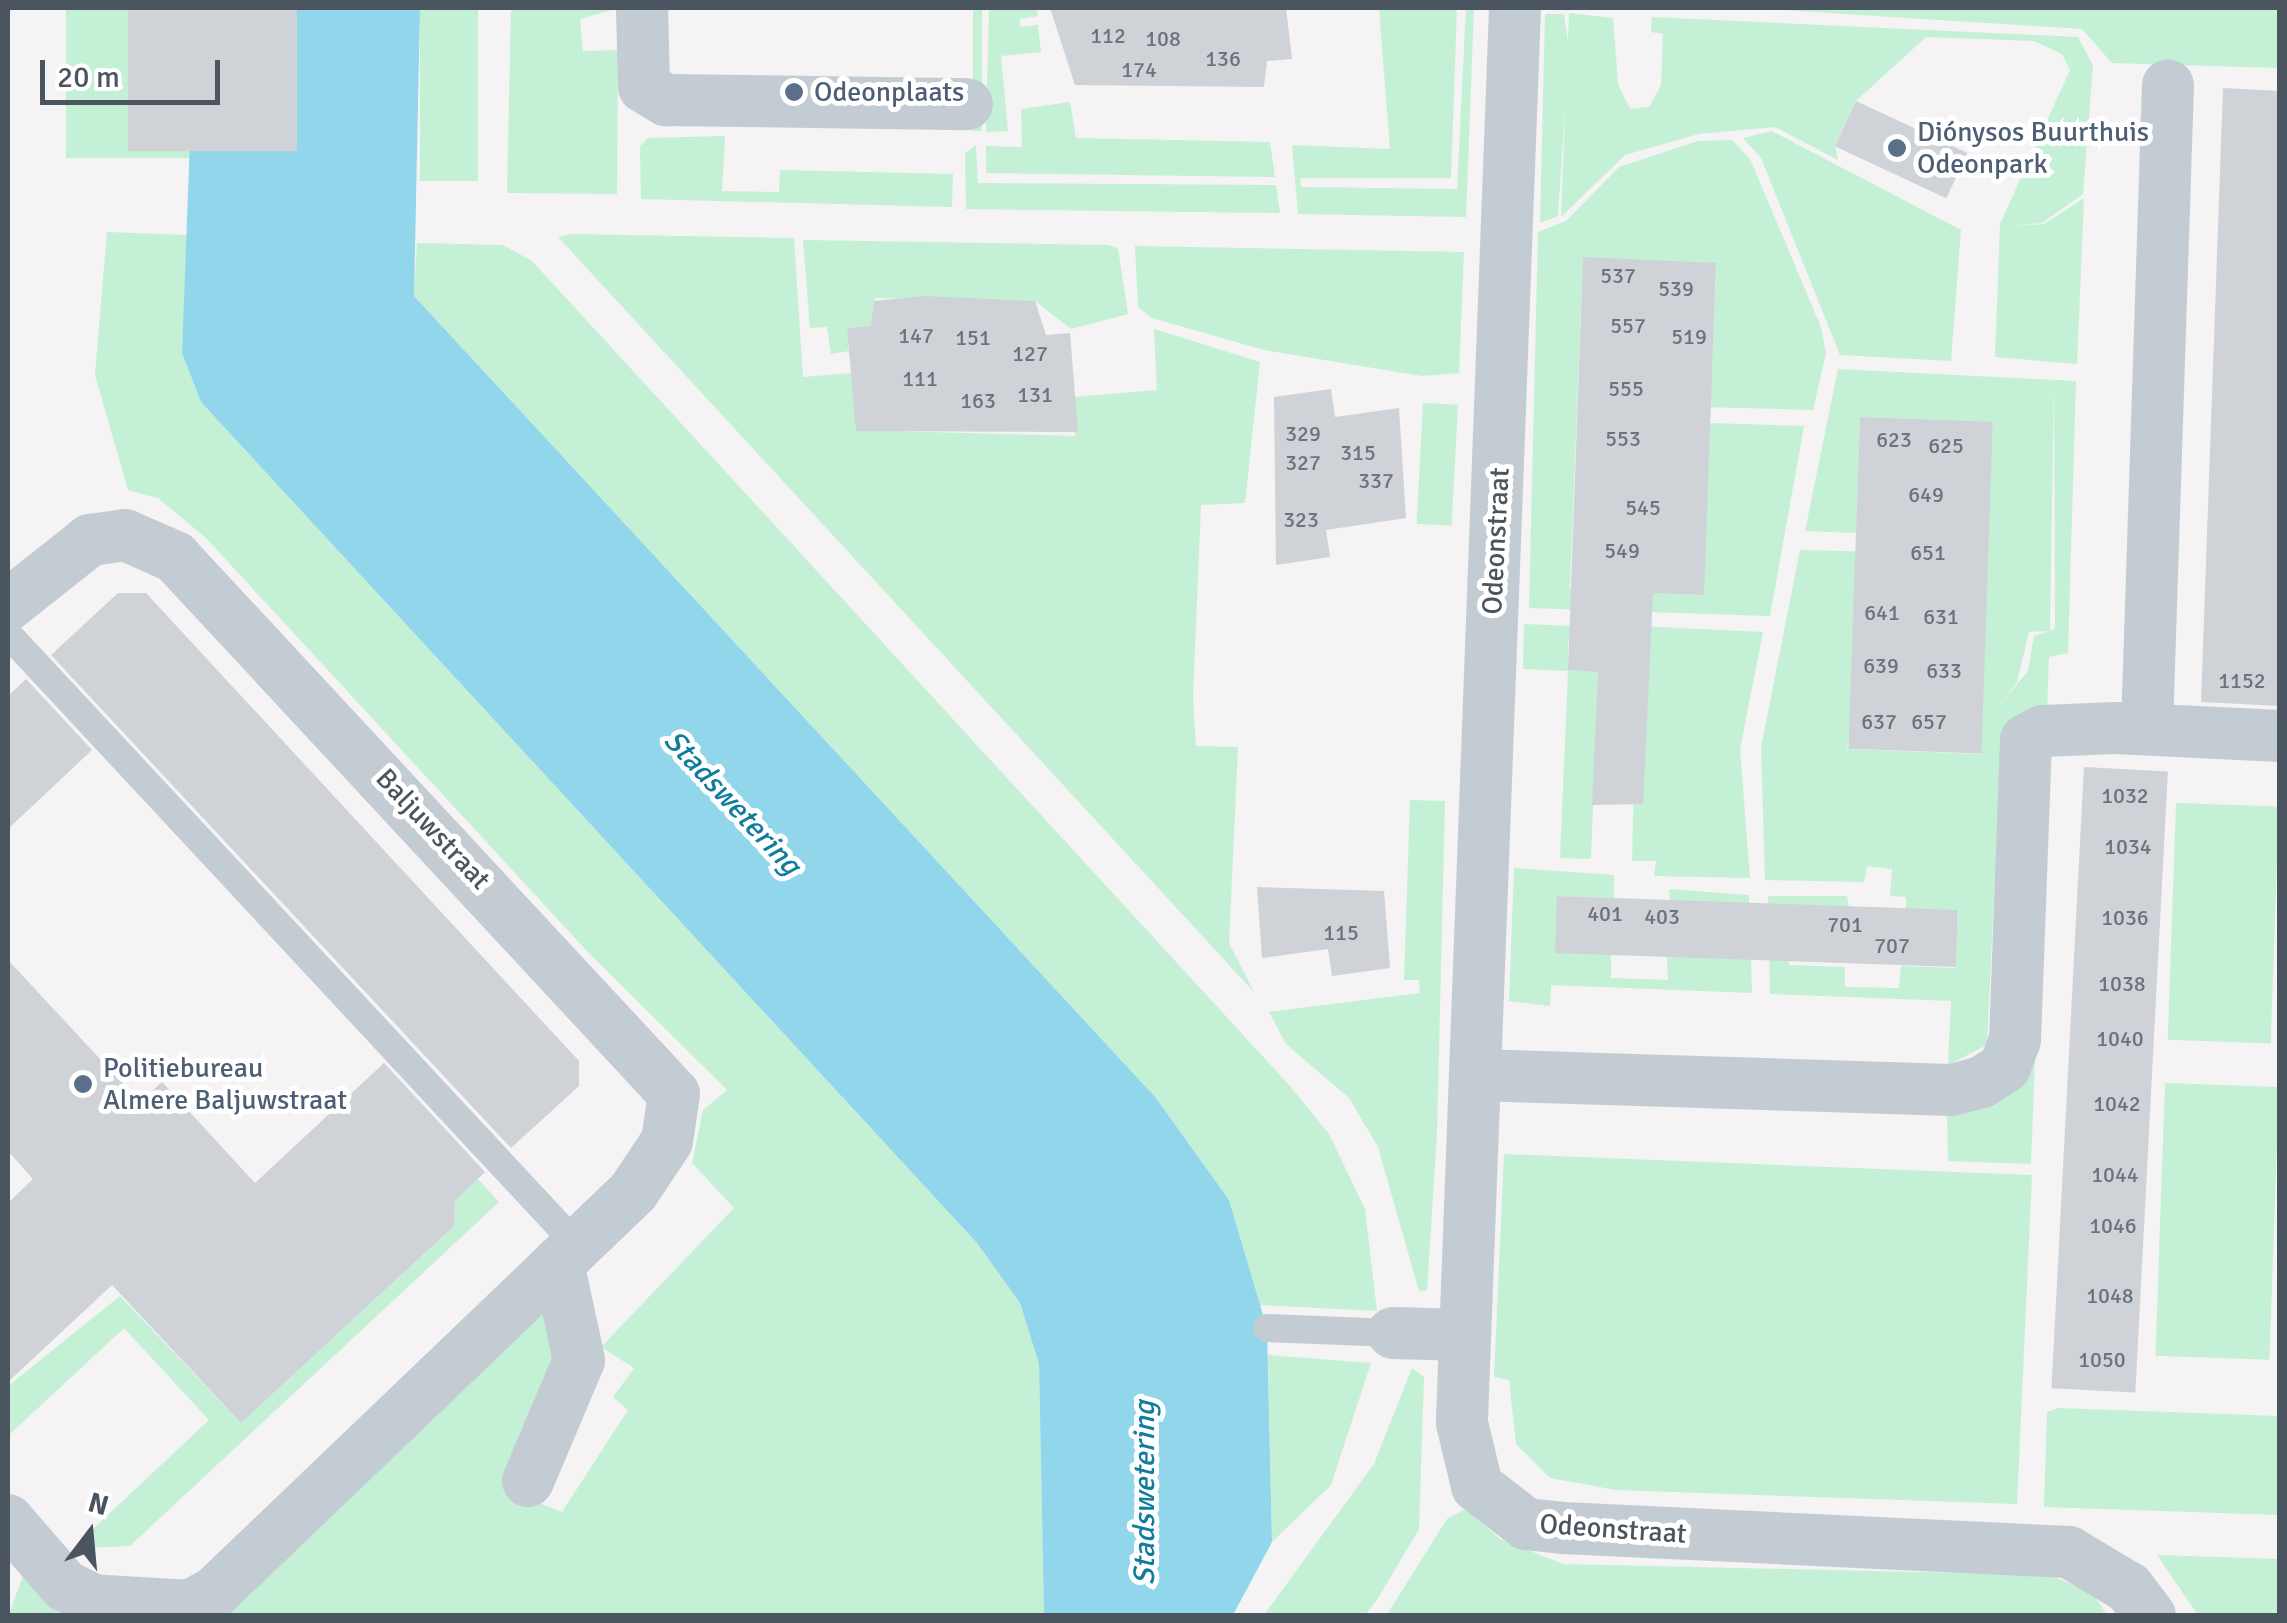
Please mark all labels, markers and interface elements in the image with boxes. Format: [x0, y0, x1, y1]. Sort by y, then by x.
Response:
house number: 112 [1090, 23, 1126, 49]
house number: 108 [1145, 26, 1181, 52]
scale bar [45, 40, 225, 102]
house number: 136 [1205, 46, 1241, 72]
house number: 174 [1121, 57, 1157, 83]
text: 20 m [57, 59, 120, 96]
place label: Odeonplaats [814, 75, 964, 109]
marker: Odeonplaats [783, 81, 805, 103]
place label: Diónysos Buurthuis Odeonpark [1917, 115, 2149, 181]
marker: Diónysos Buurthuis Odeonpark [1886, 137, 1908, 159]
house number: 537 [1600, 263, 1636, 289]
house number: 539 [1658, 276, 1694, 302]
house number: 557 [1610, 313, 1646, 339]
house number: 147 [898, 323, 934, 349]
house number: 519 [1671, 324, 1707, 350]
house number: 151 [955, 325, 991, 351]
house number: 127 [1012, 341, 1048, 367]
house number: 111 [902, 366, 938, 392]
house number: 555 [1608, 376, 1644, 402]
house number: 131 [1017, 382, 1053, 408]
house number: 163 [960, 388, 996, 414]
house number: 329 [1285, 421, 1321, 447]
house number: 553 [1605, 426, 1641, 452]
house number: 623 [1876, 427, 1912, 453]
house number: 625 [1928, 433, 1964, 459]
house number: 315 [1340, 440, 1376, 466]
house number: 327 [1285, 450, 1321, 476]
street label: Odeonstraat [1475, 467, 1517, 615]
house number: 337 [1358, 468, 1394, 494]
house number: 649 [1908, 482, 1944, 508]
house number: 545 [1625, 495, 1661, 521]
house number: 323 [1283, 507, 1319, 533]
house number: 549 [1604, 538, 1640, 564]
house number: 651 [1910, 540, 1946, 566]
house number: 641 [1864, 600, 1900, 626]
house number: 631 [1923, 604, 1959, 630]
house number: 639 [1863, 653, 1899, 679]
house number: 633 [1926, 658, 1962, 684]
house number: 1152 [2218, 668, 2266, 694]
house number: 637 [1861, 709, 1897, 735]
house number: 657 [1911, 709, 1947, 735]
water label: Stadswetering [656, 723, 808, 883]
street label: Baljuwstraat [369, 762, 497, 896]
house number: 1032 [2101, 783, 2149, 809]
house number: 1034 [2104, 834, 2152, 860]
house number: 401 [1587, 901, 1623, 927]
house number: 403 [1644, 904, 1680, 930]
house number: 1036 [2101, 905, 2149, 931]
house number: 701 [1827, 912, 1863, 938]
house number: 115 [1323, 920, 1359, 946]
house number: 707 [1874, 933, 1910, 959]
house number: 1038 [2098, 971, 2146, 997]
house number: 1040 [2096, 1026, 2144, 1052]
place label: Politiebureau Almere Baljuwstraat [103, 1051, 347, 1117]
marker: Politiebureau Almere Baljuwstraat [72, 1073, 94, 1095]
house number: 1042 [2093, 1091, 2141, 1117]
house number: 1044 [2091, 1162, 2139, 1188]
house number: 1046 [2089, 1213, 2137, 1239]
house number: 1048 [2086, 1283, 2134, 1309]
house number: 1050 [2078, 1347, 2126, 1373]
water label: Stadswetering [1127, 1401, 1163, 1585]
north arrow [40, 1483, 140, 1583]
text: N [84, 1485, 112, 1523]
street label: Odeonstraat [1538, 1507, 1688, 1551]

